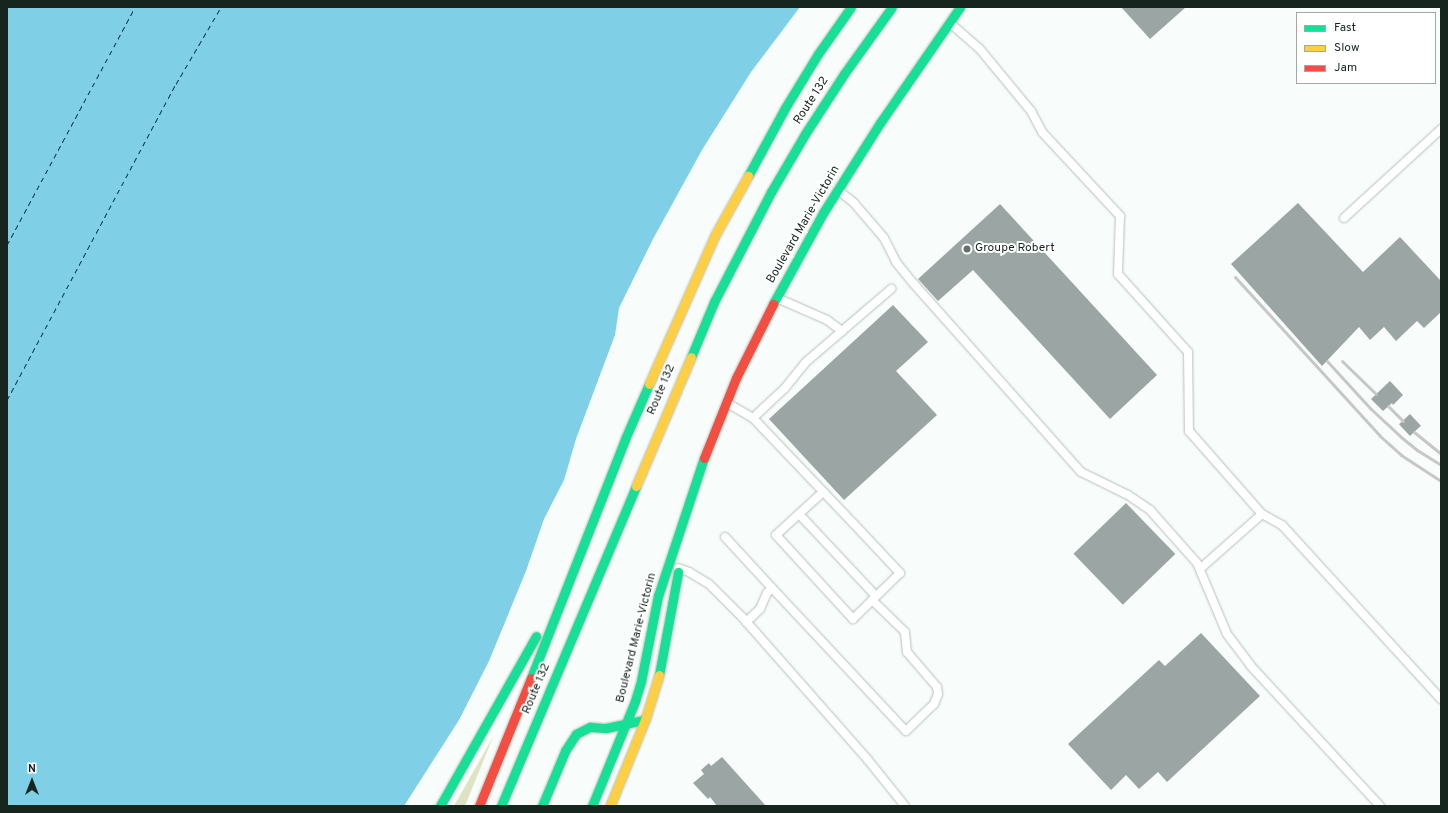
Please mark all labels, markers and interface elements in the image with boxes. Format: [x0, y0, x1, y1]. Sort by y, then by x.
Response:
legend [1296, 12, 1436, 84]
text: Fast [1334, 20, 1356, 36]
text: Slow [1334, 40, 1360, 56]
text: Jam [1334, 60, 1357, 76]
street label: Route 132 [791, 75, 833, 127]
street label: Boulevard Marie-Victorin [764, 164, 844, 286]
place label: Groupe Robert [975, 242, 1055, 256]
marker: Groupe Robert [962, 244, 972, 254]
street label: Route 132 [645, 363, 679, 417]
street label: Boulevard Marie-Victorin [614, 572, 660, 704]
street label: Route 132 [520, 662, 554, 716]
north arrow [12, 761, 52, 801]
text: N [28, 762, 36, 776]

